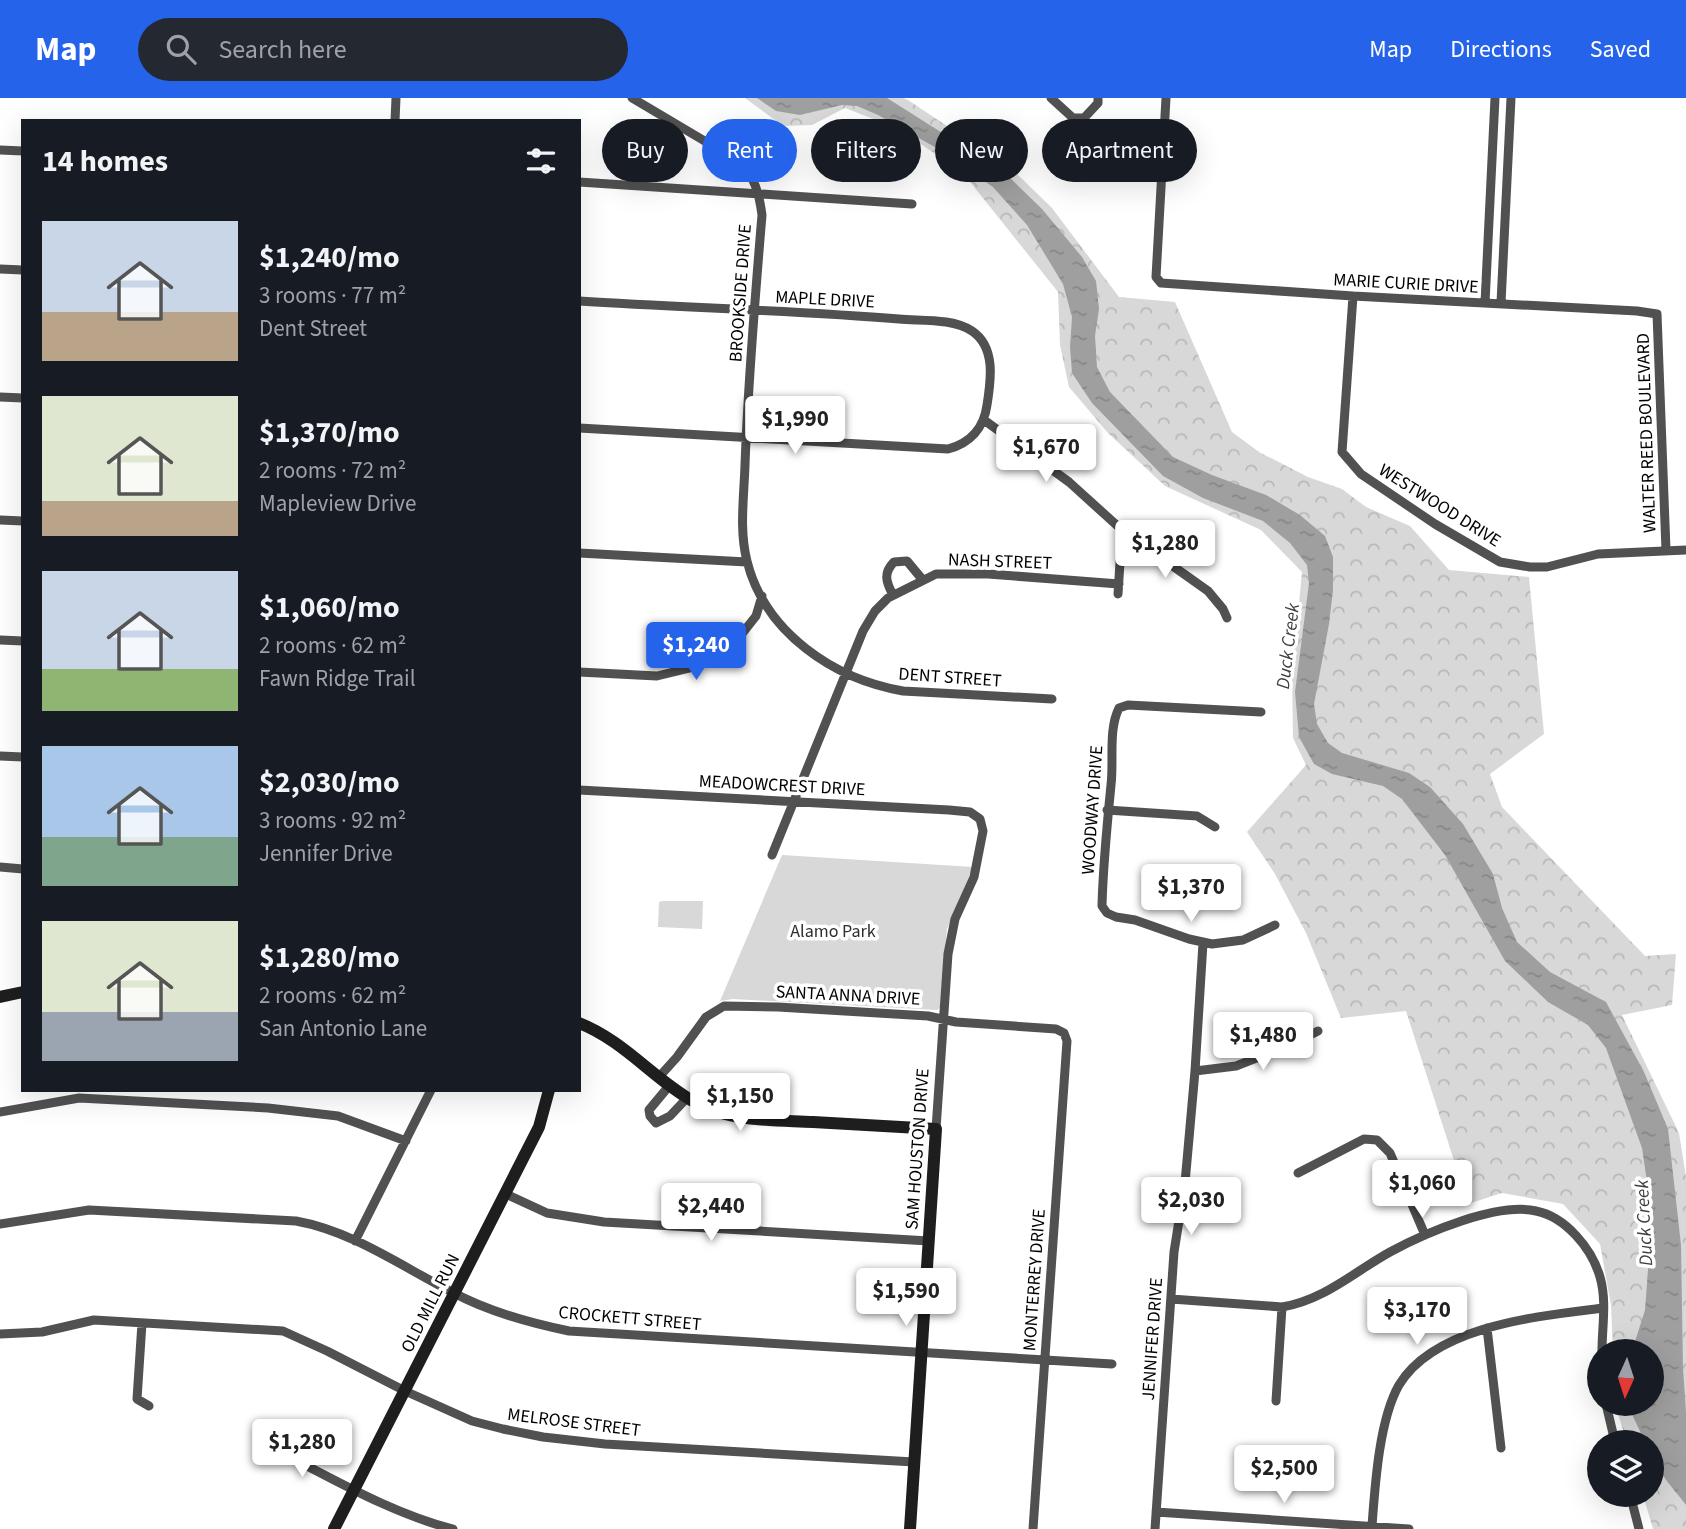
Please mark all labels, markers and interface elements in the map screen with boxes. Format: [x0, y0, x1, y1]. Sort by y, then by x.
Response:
search box [138, 18, 628, 81]
text: Map [35, 26, 96, 73]
icon: search [162, 30, 200, 68]
text: Search here [218, 31, 347, 68]
text: Map [1369, 32, 1412, 67]
text: Directions [1450, 32, 1552, 67]
text: Saved [1590, 32, 1651, 67]
chip: Buy [602, 119, 688, 182]
chip: Rent [702, 119, 797, 182]
chip: Filters [811, 119, 921, 182]
chip: New [935, 119, 1028, 182]
chip: Apartment [1042, 119, 1197, 182]
text: 14 homes [42, 140, 168, 183]
icon: filters [522, 142, 560, 180]
street label: BROOKSIDE DRIVE [723, 223, 758, 363]
text: $1,240/mo [259, 236, 400, 279]
icon: home [98, 249, 182, 333]
street label: MARIE CURIE DRIVE [1333, 267, 1479, 300]
text: 3 rooms · 77 m² [259, 279, 406, 312]
street label: MAPLE DRIVE [775, 284, 875, 315]
text: Dent Street [259, 312, 367, 345]
street label: WALTER REED BOULEVARD [1631, 333, 1662, 533]
pin: $1,990 [738, 396, 852, 456]
text: $1,990 [761, 402, 829, 435]
text: $1,370/mo [259, 411, 400, 454]
icon: home [98, 424, 182, 508]
pin: $1,670 [989, 424, 1103, 484]
text: $1,670 [1012, 430, 1080, 463]
text: 2 rooms · 72 m² [259, 454, 406, 487]
street label: WESTWOOD DRIVE [1374, 458, 1506, 553]
text: Mapleview Drive [259, 487, 416, 520]
pin: $1,280 [1108, 520, 1222, 580]
text: $1,280 [1131, 526, 1199, 559]
street label: NASH STREET [948, 547, 1053, 576]
text: $1,060/mo [259, 586, 400, 629]
icon: home [98, 599, 182, 683]
water label: Duck Creek [1270, 601, 1307, 691]
pin: $1,240 [639, 622, 753, 682]
text: $1,240 [662, 628, 730, 661]
text: 2 rooms · 62 m² [259, 629, 406, 662]
street label: DENT STREET [898, 661, 1003, 694]
text: Fawn Ridge Trail [259, 662, 416, 695]
street label: WOODWAY DRIVE [1076, 745, 1109, 876]
text: $2,030/mo [259, 761, 400, 804]
street label: MEADOWCREST DRIVE [698, 769, 866, 802]
icon: home [98, 774, 182, 858]
text: 3 rooms · 92 m² [259, 804, 406, 837]
text: Jennifer Drive [259, 837, 393, 870]
pin: $1,370 [1134, 864, 1248, 924]
text: $1,370 [1157, 870, 1225, 903]
park label: Alamo Park [790, 919, 876, 944]
text: $1,280/mo [259, 936, 400, 979]
icon: home [98, 949, 182, 1033]
text: 2 rooms · 62 m² [259, 979, 406, 1012]
street label: SANTA ANNA DRIVE [775, 979, 921, 1012]
text: San Antonio Lane [259, 1012, 427, 1045]
pin: $1,480 [1206, 1012, 1320, 1072]
text: $1,480 [1229, 1018, 1297, 1051]
street label: SAM HOUSTON DRIVE [899, 1068, 936, 1231]
pin: $1,150 [683, 1074, 797, 1133]
text: $1,150 [706, 1079, 774, 1112]
pin: $1,060 [1365, 1160, 1479, 1220]
text: $1,060 [1388, 1166, 1456, 1199]
pin: $2,030 [1134, 1178, 1248, 1237]
water label: Duck Creek [1629, 1178, 1660, 1267]
text: $2,030 [1157, 1183, 1225, 1216]
pin: $2,440 [654, 1184, 768, 1243]
text: $2,440 [677, 1189, 745, 1222]
street label: MONTERREY DRIVE [1017, 1208, 1052, 1352]
street label: OLD MILL RUN [395, 1250, 466, 1357]
pin: $1,590 [849, 1268, 963, 1328]
text: $1,590 [872, 1274, 940, 1307]
street label: JENNIFER DRIVE [1136, 1277, 1169, 1401]
pin: $3,170 [1360, 1288, 1474, 1347]
text: $3,170 [1383, 1293, 1451, 1326]
street label: CROCKETT STREET [557, 1300, 703, 1337]
north arrow [1587, 1339, 1664, 1416]
map controls [1587, 1339, 1664, 1507]
street label: MELROSE STREET [506, 1402, 642, 1443]
pin: $1,280 [245, 1420, 359, 1479]
text: $1,280 [268, 1425, 336, 1458]
button: layers [1587, 1430, 1664, 1507]
pin: $2,500 [1227, 1446, 1341, 1505]
text: $2,500 [1250, 1451, 1318, 1484]

